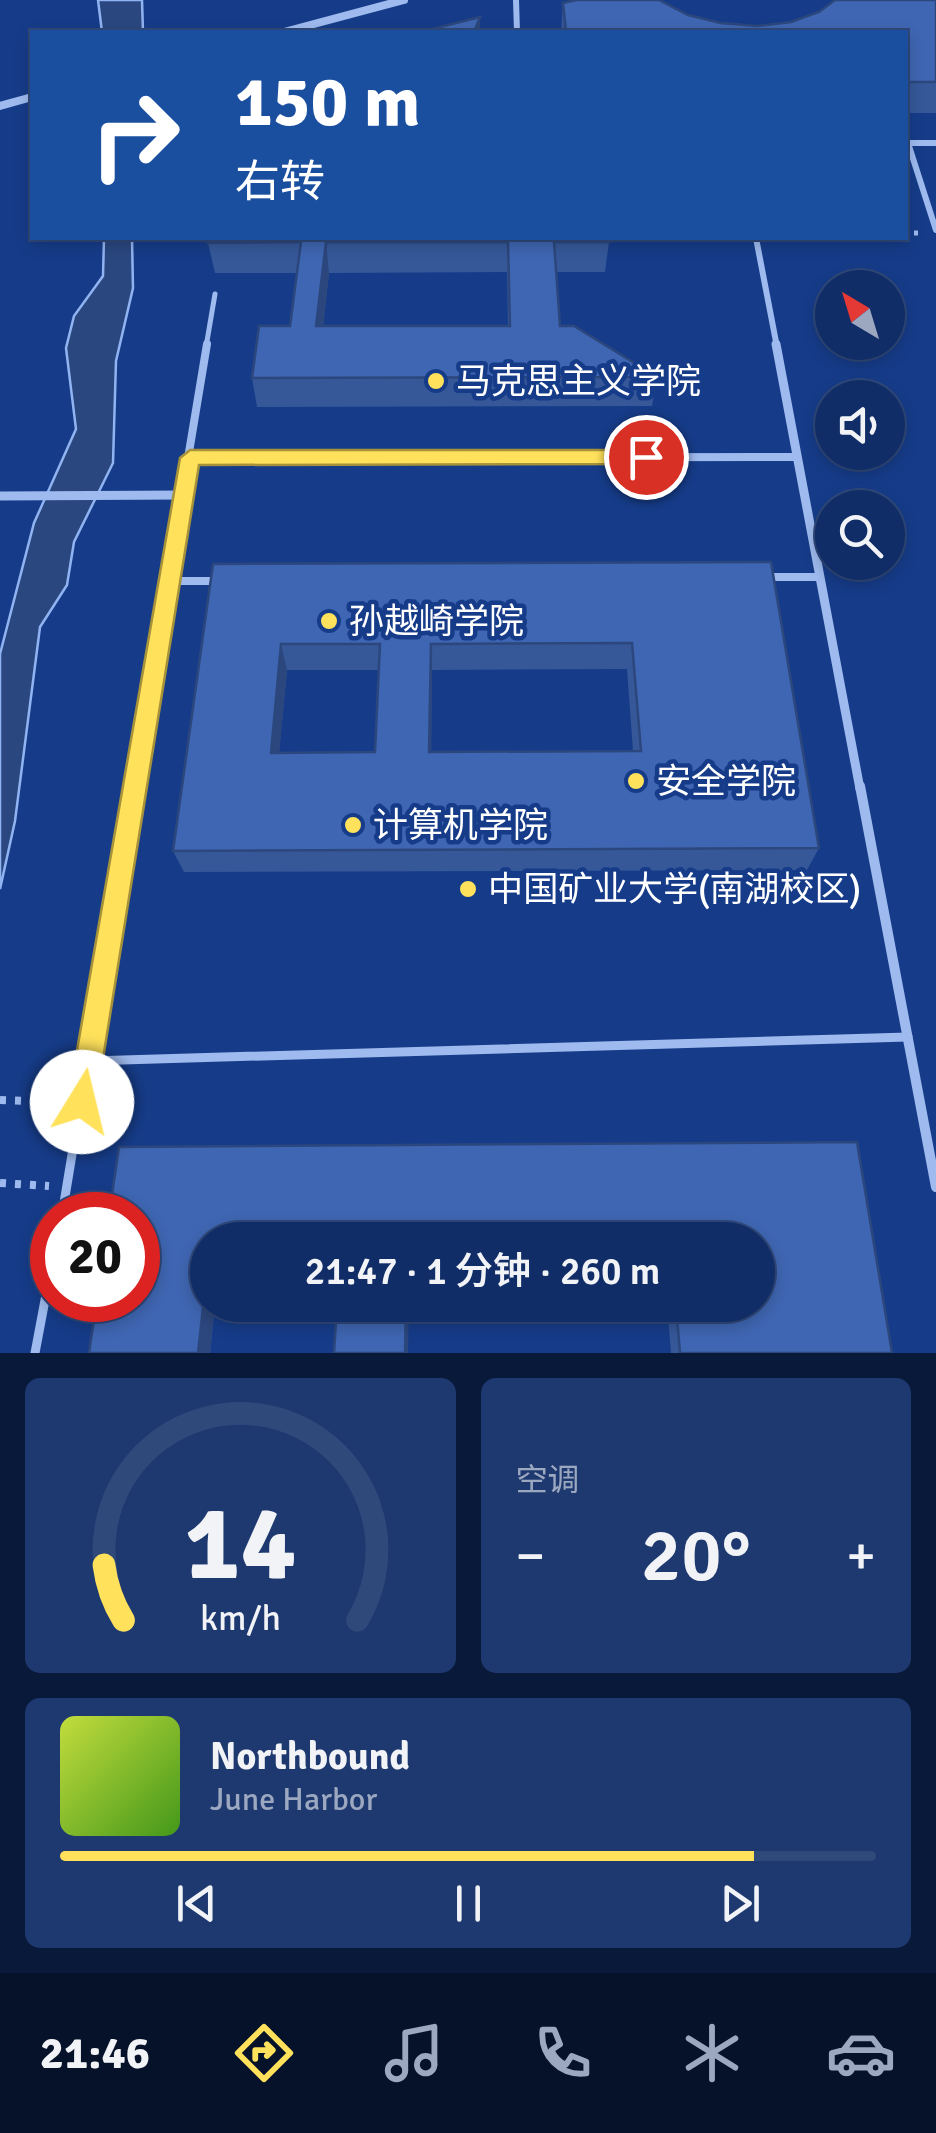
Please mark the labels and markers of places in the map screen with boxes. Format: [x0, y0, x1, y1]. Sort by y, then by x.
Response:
place label: 马克思主义学院 [456, 360, 701, 403]
marker: 马克思主义学院 [425, 370, 447, 392]
pin [604, 415, 689, 500]
place label: 孙越崎学院 [349, 600, 524, 643]
marker: 孙越崎学院 [318, 610, 340, 632]
place label: 安全学院 [656, 760, 796, 803]
marker: 安全学院 [625, 770, 647, 792]
place label: 计算机学院 [373, 804, 548, 847]
marker: 计算机学院 [342, 814, 364, 836]
place label: 中国矿业大学(南湖校区) [488, 868, 861, 911]
marker: 中国矿业大学(南湖校区) [457, 878, 479, 900]

